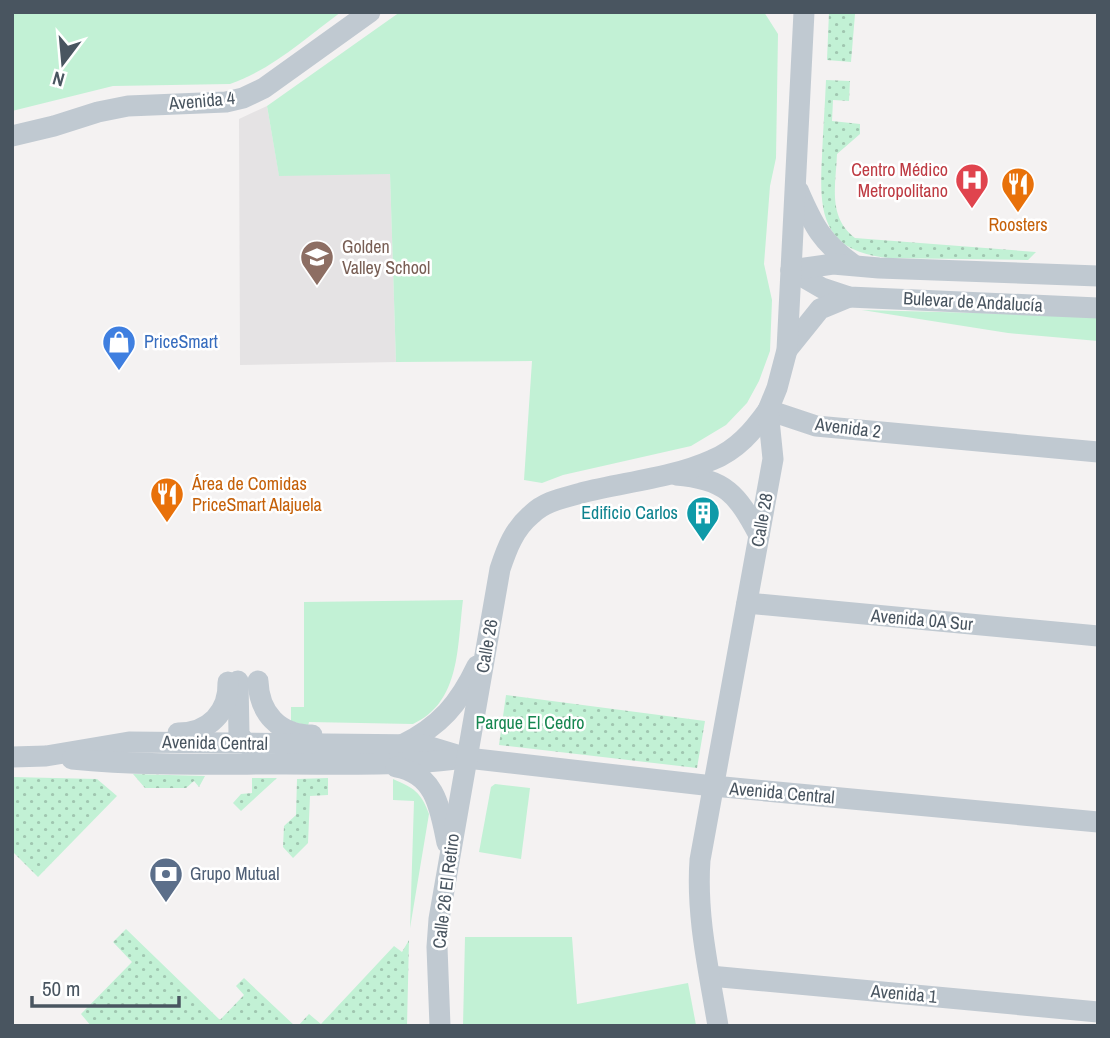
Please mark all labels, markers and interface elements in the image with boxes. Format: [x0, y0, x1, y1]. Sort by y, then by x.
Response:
north arrow [28, 28, 98, 98]
text: N [49, 65, 67, 93]
street label: Avenida 4 [167, 85, 236, 116]
place label: Centro Médico Metropolitano [851, 157, 948, 203]
hospital icon: Centro Médico Metropolitano [953, 161, 991, 210]
restaurant icon: Roosters [999, 165, 1037, 214]
place label: Roosters [988, 212, 1048, 237]
place label: Golden Valley School [342, 234, 430, 280]
school or university icon: Golden Valley School [298, 238, 336, 287]
street label: Bulevar de Andalucía [903, 285, 1043, 318]
shop icon: PriceSmart [100, 323, 138, 372]
place label: PriceSmart [144, 329, 218, 354]
street label: Avenida 2 [813, 411, 882, 444]
place label: Área de Comidas PriceSmart Alajuela [191, 471, 322, 517]
restaurant icon: Área de Comidas PriceSmart Alajuela [148, 475, 186, 524]
street label: Calle 28 [744, 491, 779, 549]
building icon: Edificio Carlos [684, 494, 722, 543]
place label: Edificio Carlos [581, 500, 678, 525]
street label: Avenida 0A Sur [869, 603, 974, 636]
street label: Calle 26 [469, 617, 504, 675]
park label: Parque El Cedro [475, 710, 585, 735]
street label: Avenida Central [161, 729, 268, 756]
street label: Avenida Central [727, 775, 836, 810]
street label: Calle 26 El Retiro [426, 832, 465, 950]
bank icon: Grupo Mutual [147, 855, 185, 904]
place label: Grupo Mutual [190, 861, 279, 886]
scale bar [32, 964, 178, 1008]
text: 50 m [42, 974, 80, 1003]
street label: Avenida 1 [869, 978, 939, 1009]

